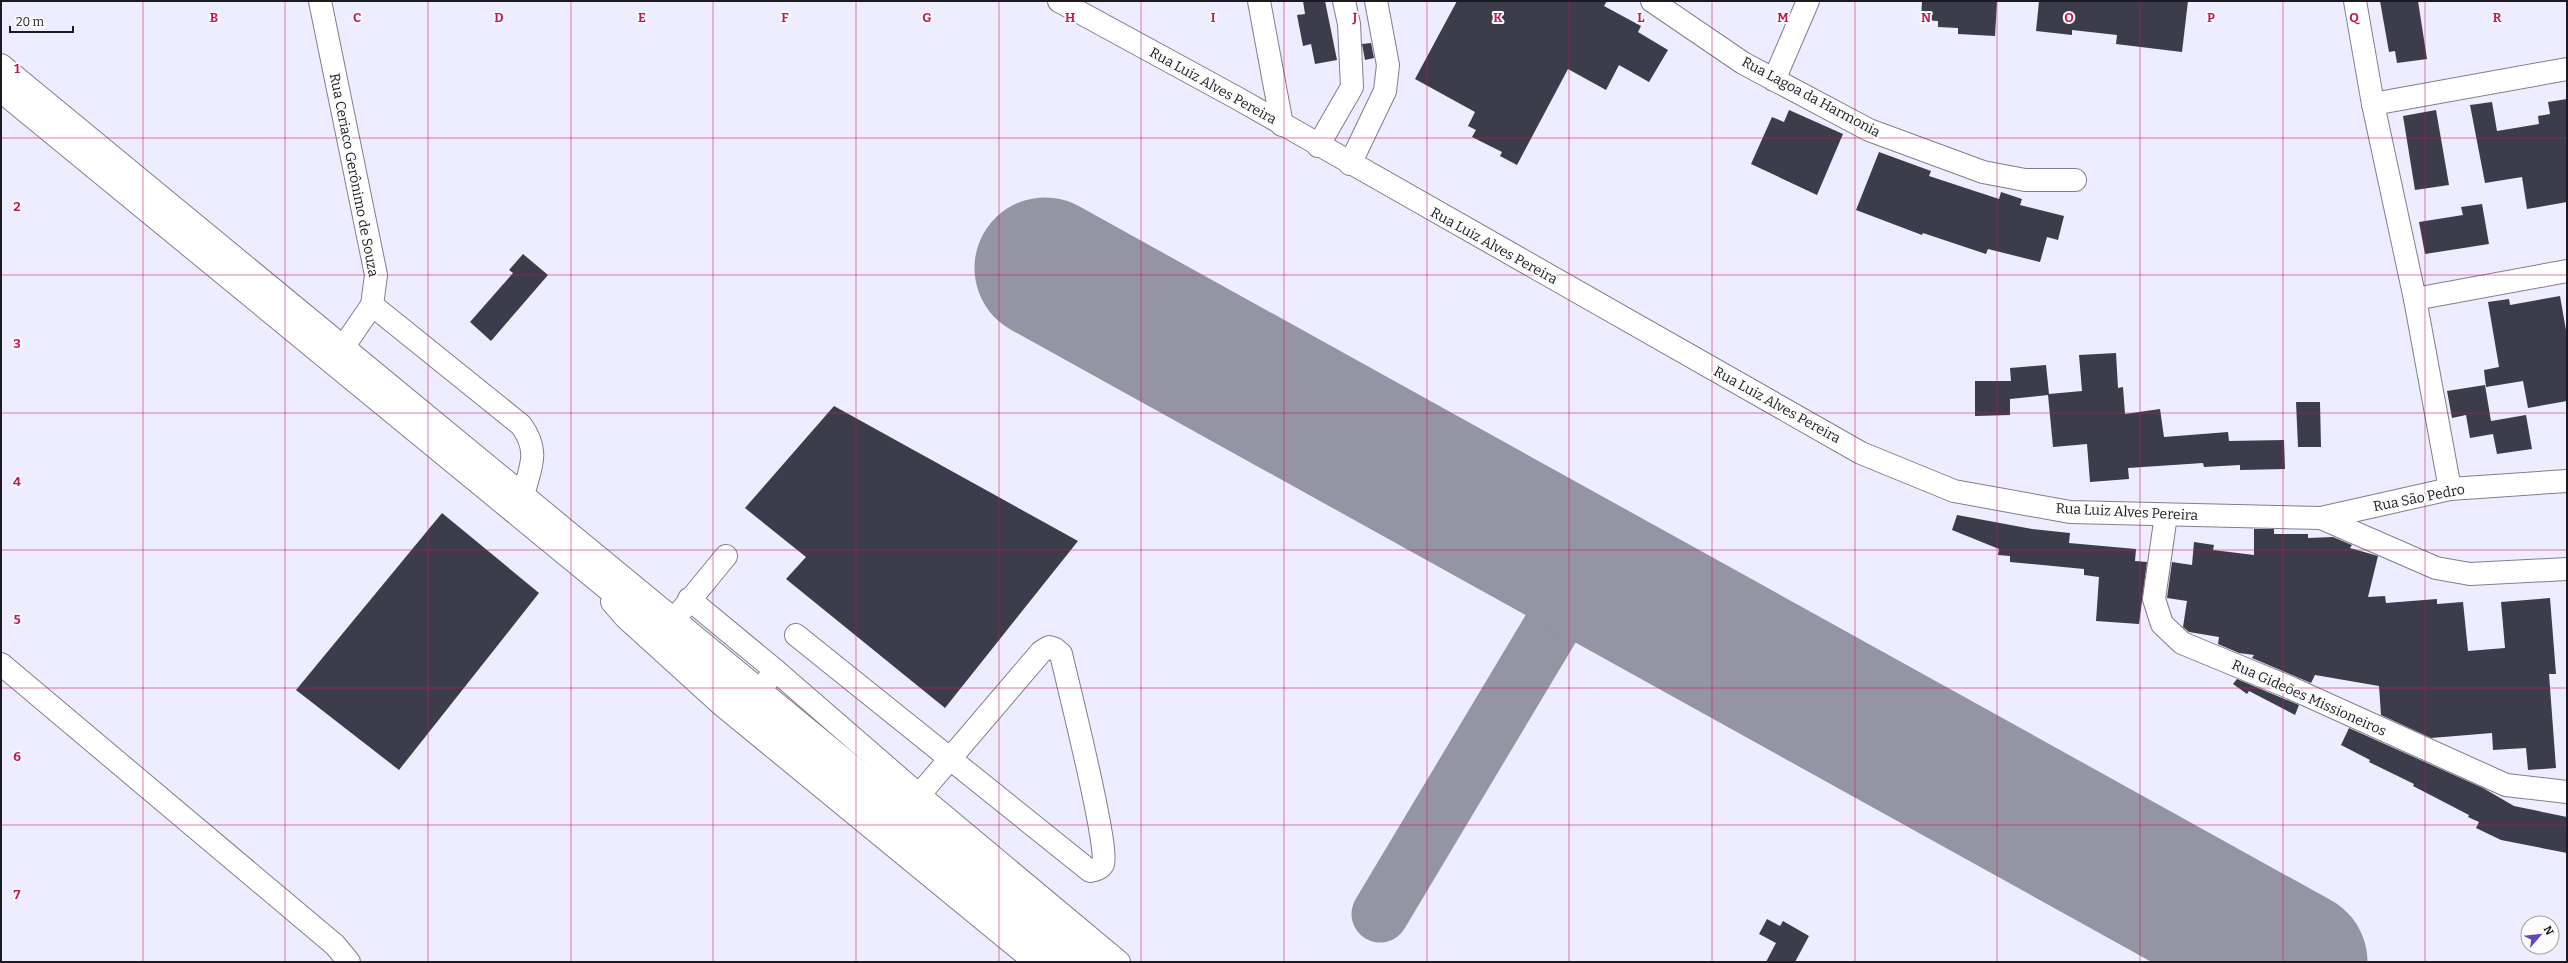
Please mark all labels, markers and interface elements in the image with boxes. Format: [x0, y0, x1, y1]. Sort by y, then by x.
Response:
scale bar [10, 8, 73, 34]
text: B [210, 10, 218, 25]
text: C [353, 10, 361, 25]
text: D [494, 10, 504, 25]
text: E [638, 10, 646, 25]
text: F [781, 10, 789, 25]
text: G [922, 10, 932, 25]
text: H [1065, 10, 1075, 25]
text: I [1211, 10, 1216, 25]
text: J [1352, 10, 1358, 25]
text: K [1493, 10, 1503, 25]
text: L [1637, 10, 1645, 25]
text: M [1777, 10, 1789, 25]
text: N [1921, 10, 1931, 25]
text: O [2064, 10, 2074, 25]
text: P [2207, 10, 2215, 25]
text: Q [2349, 10, 2360, 25]
text: R [2493, 10, 2502, 25]
text: 20 m [16, 15, 45, 29]
street label: Rua Luiz Alves Pereira [1146, 44, 1280, 128]
street label: Rua Lagoa da Harmonia [1739, 53, 1884, 141]
text: 1 [14, 61, 20, 76]
street label: Rua Ceriaco Gerônimo de Souza [326, 72, 382, 278]
text: 2 [13, 199, 21, 214]
street label: Rua Luiz Alves Pereira [1427, 204, 1561, 288]
text: 3 [13, 336, 21, 351]
street label: Rua Luiz Alves Pereira [1710, 363, 1844, 447]
text: 4 [13, 474, 21, 489]
street label: Rua São Pedro [2372, 481, 2466, 515]
street label: Rua Luiz Alves Pereira [2055, 500, 2199, 524]
text: 5 [13, 612, 21, 627]
street label: Rua Gideões Missioneiros [2229, 656, 2389, 740]
text: 6 [13, 749, 21, 764]
text: 7 [14, 887, 21, 902]
north arrow [2520, 915, 2560, 955]
text: N [2541, 924, 2556, 938]

